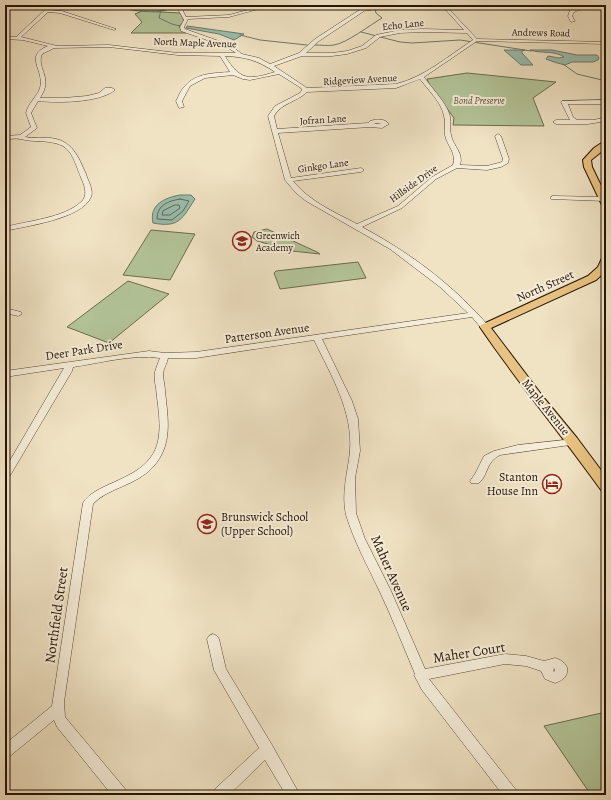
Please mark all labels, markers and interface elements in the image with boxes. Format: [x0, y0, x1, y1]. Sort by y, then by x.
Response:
street label: Echo Lane [382, 16, 425, 33]
street label: Andrews Road [511, 25, 571, 40]
street label: North Maple Avenue [153, 35, 237, 51]
street label: Ridgeview Avenue [323, 71, 398, 88]
park label: Bond Preserve [453, 94, 505, 107]
street label: Jofran Lane [299, 111, 347, 128]
street label: Ginkgo Lane [297, 155, 350, 175]
street label: Hillside Drive [387, 161, 440, 205]
place label: Greenwich Academy [255, 229, 301, 254]
school or university icon: Greenwich Academy [231, 230, 253, 252]
street label: North Street [514, 266, 576, 306]
street label: Patterson Avenue [224, 319, 310, 347]
street label: Deer Park Drive [44, 336, 124, 364]
street label: Maple Avenue [518, 375, 574, 439]
place label: Stanton House Inn [487, 469, 538, 499]
hotel icon: Stanton House Inn [541, 473, 563, 495]
place label: Brunswick School (Upper School) [221, 509, 308, 539]
school or university icon: Brunswick School (Upper School) [196, 513, 218, 535]
street label: Maher Avenue [366, 532, 417, 614]
street label: Northfield Street [40, 565, 73, 664]
street label: Maher Court [431, 637, 507, 668]

